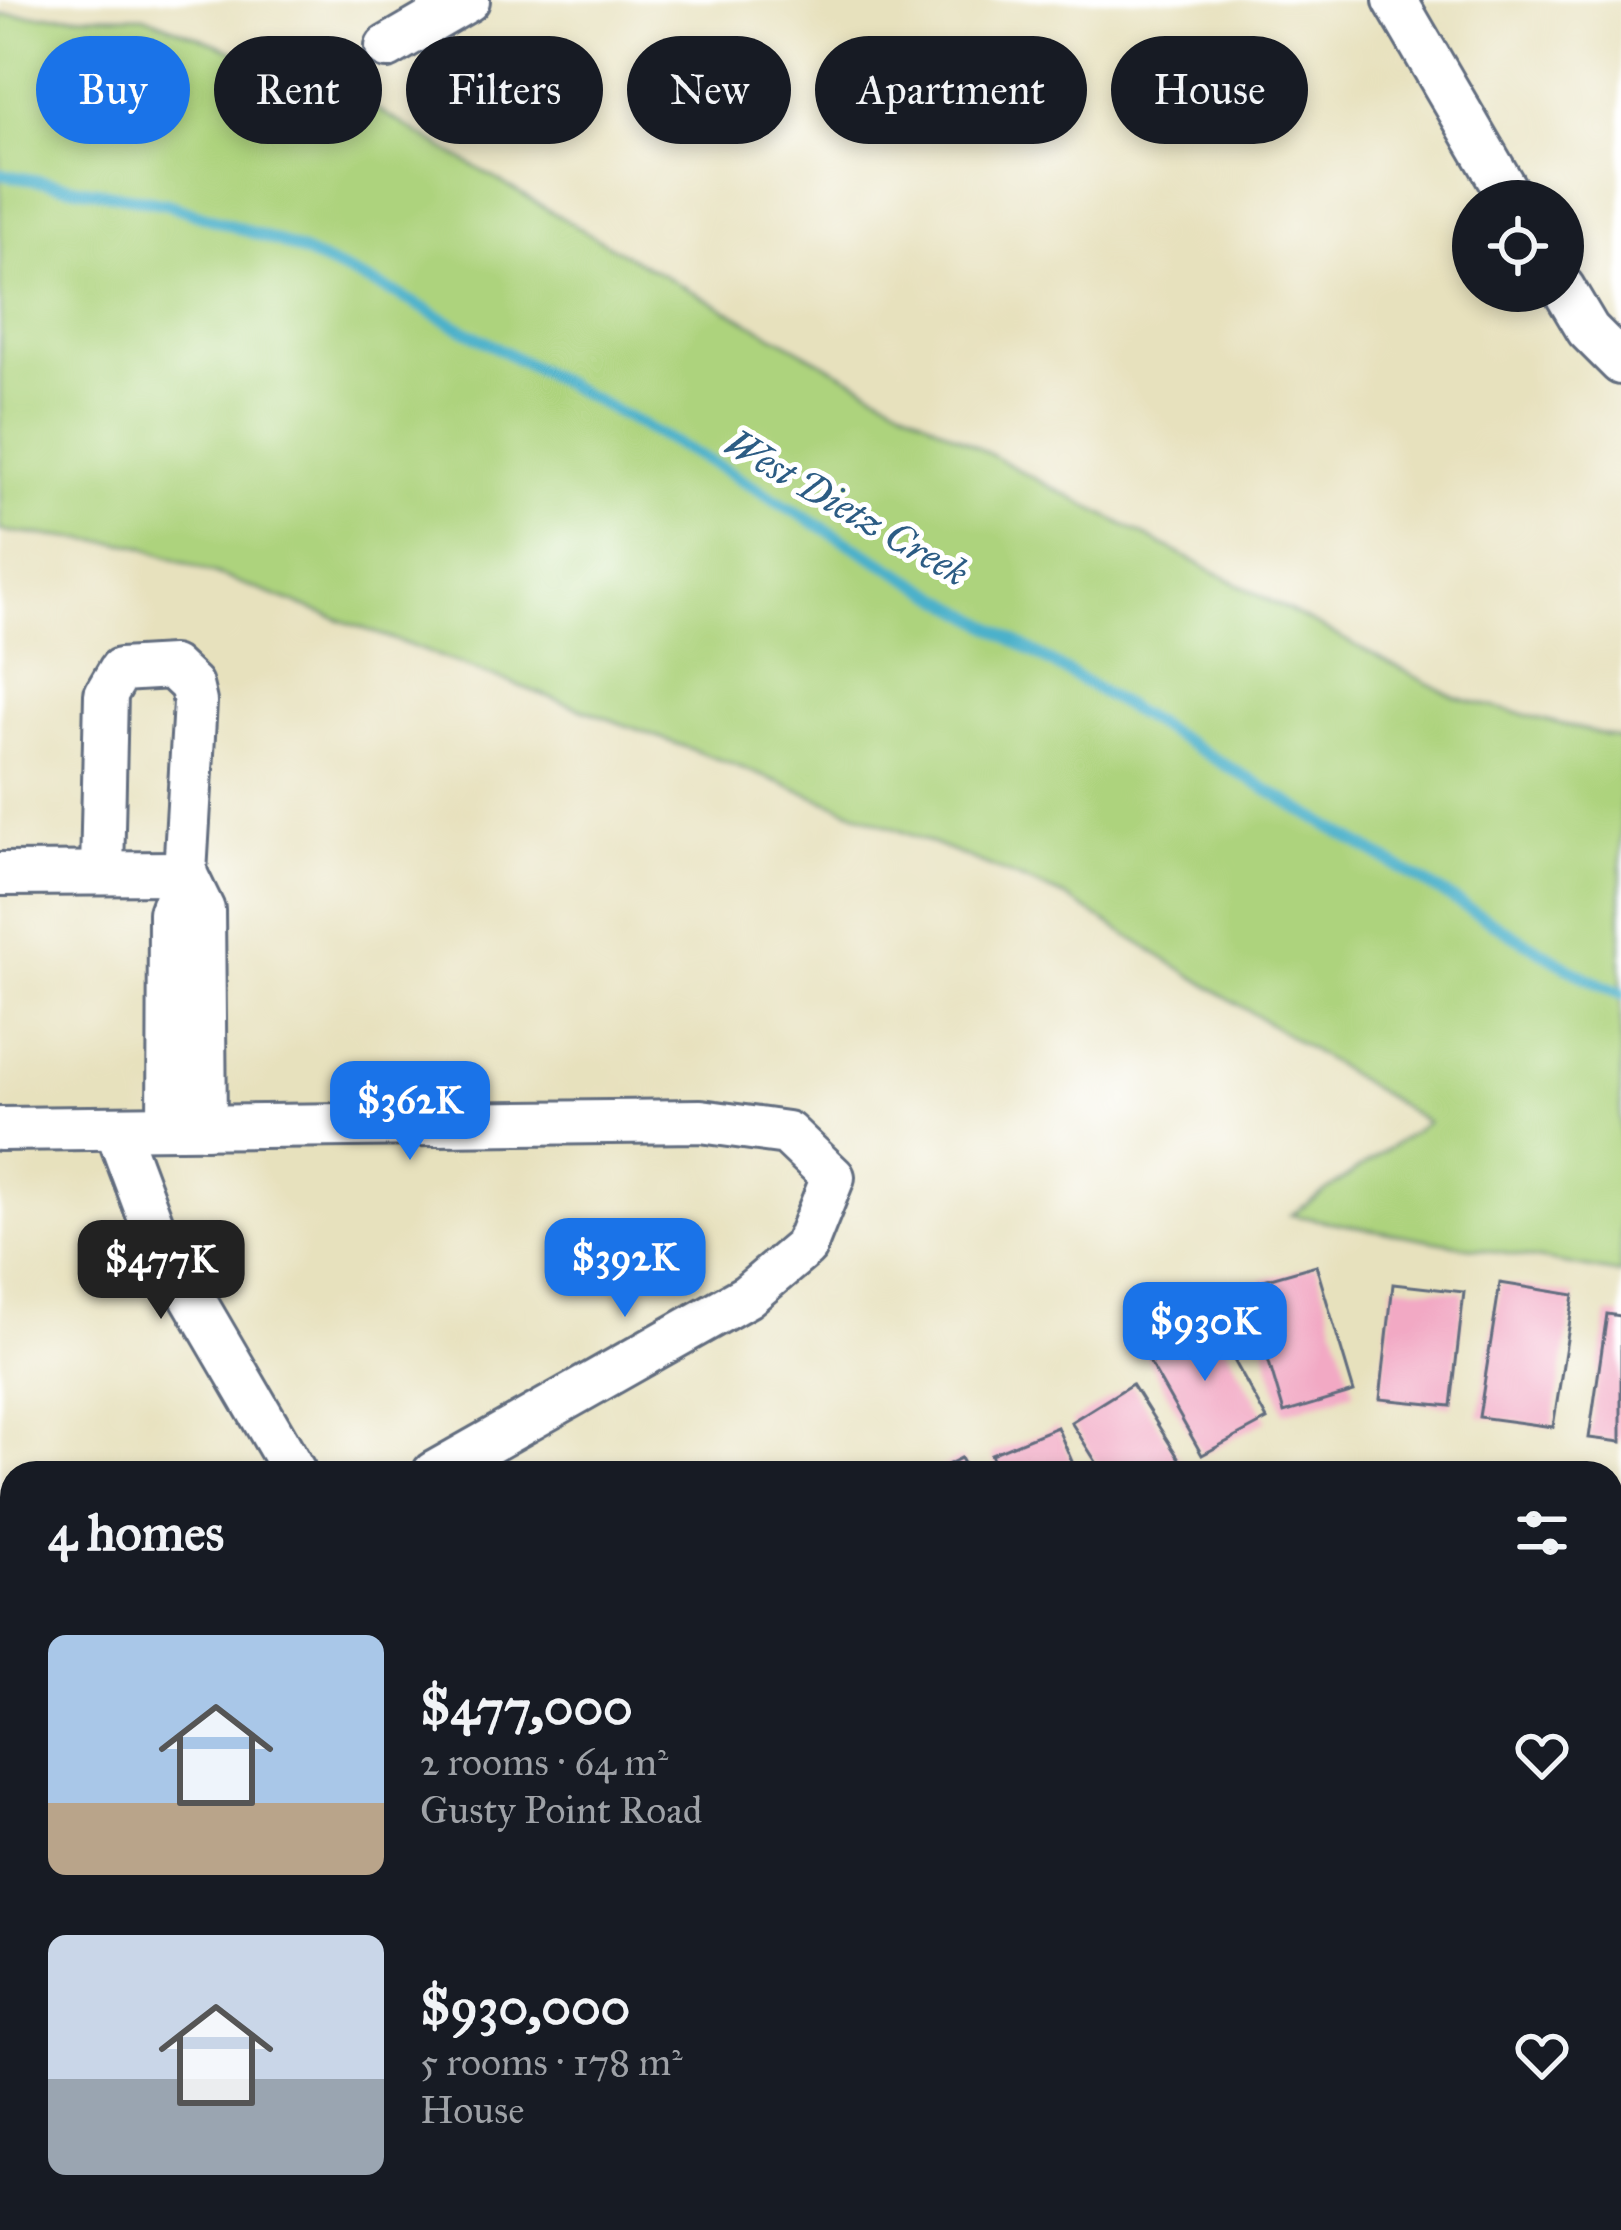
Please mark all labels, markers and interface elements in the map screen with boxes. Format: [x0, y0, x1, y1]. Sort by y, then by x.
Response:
chip: Buy [36, 36, 190, 144]
chip: Rent [214, 36, 382, 144]
chip: Filters [406, 36, 603, 144]
chip: New [627, 36, 791, 144]
chip: Apartment [815, 36, 1087, 144]
chip: House [1111, 36, 1308, 144]
map controls [1452, 180, 1584, 312]
button: locate [1452, 180, 1584, 312]
water label: West Dietz Creek [716, 419, 977, 597]
pin: $362K [326, 1061, 494, 1163]
text: $362K [357, 1076, 463, 1124]
pin: $392K [541, 1218, 709, 1320]
pin: $477K [77, 1220, 245, 1322]
text: $392K [572, 1233, 678, 1281]
text: $477K [105, 1235, 217, 1283]
pin: $930K [1121, 1282, 1289, 1384]
text: $930K [1150, 1297, 1260, 1345]
icon: filters [1509, 1500, 1575, 1566]
text: 4 homes [48, 1502, 224, 1564]
text: $477,000 [420, 1676, 633, 1738]
icon: home [144, 1683, 288, 1827]
icon: heart [1509, 1722, 1575, 1788]
text: 2 rooms · 64 m² [420, 1738, 668, 1786]
text: Gusty Point Road [420, 1786, 702, 1834]
text: $930,000 [420, 1976, 630, 2038]
icon: home [144, 1983, 288, 2127]
icon: heart [1509, 2022, 1575, 2088]
text: 5 rooms · 178 m² [420, 2038, 683, 2086]
text: House [420, 2086, 524, 2134]

